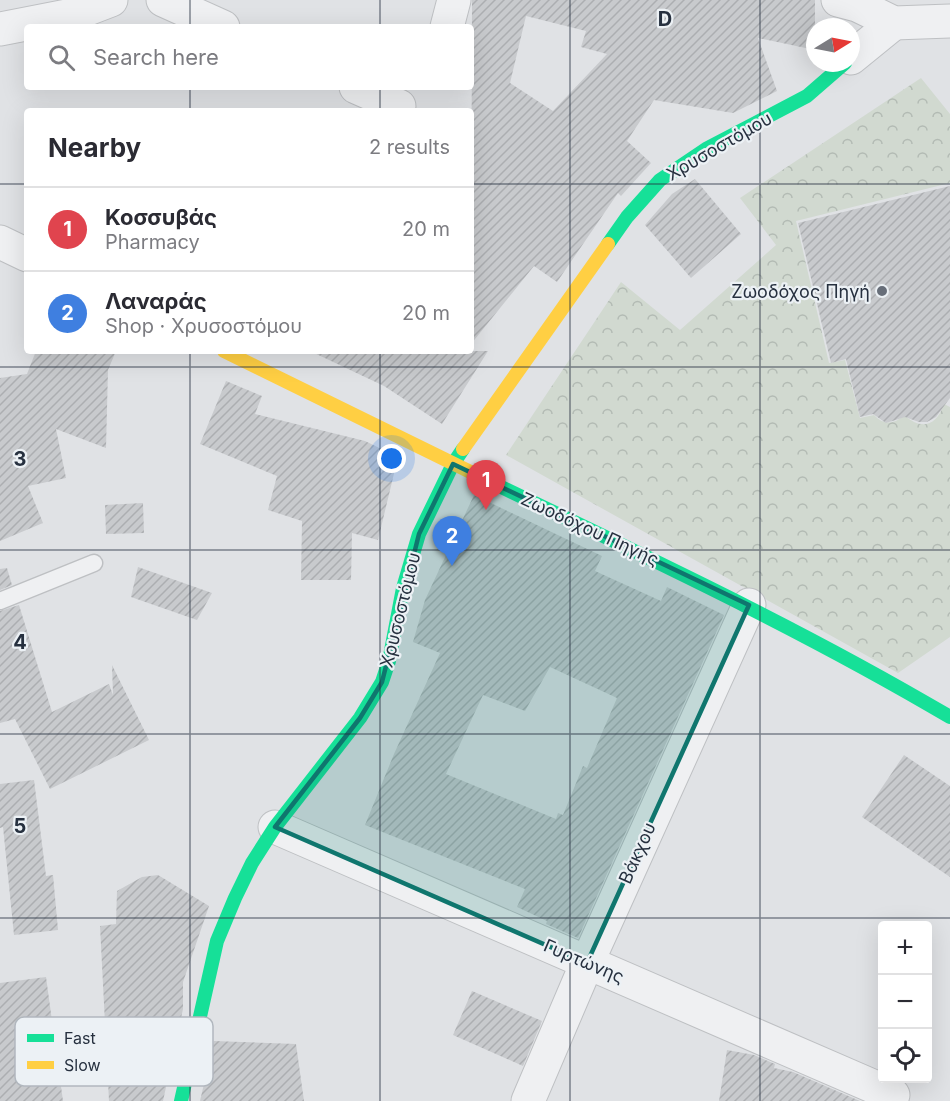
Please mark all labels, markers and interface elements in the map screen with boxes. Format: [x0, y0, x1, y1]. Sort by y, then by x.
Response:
text: D [658, 7, 672, 31]
north arrow [806, 18, 860, 72]
search box [24, 24, 474, 90]
icon: search [45, 41, 78, 74]
text: Search here [93, 44, 219, 70]
street label: Χρυσοστόμου [663, 107, 775, 185]
text: Nearby [48, 132, 141, 163]
text: 2 results [369, 135, 450, 159]
text: Κοσσυβάς [105, 204, 217, 230]
text: 1 [63, 217, 72, 241]
text: 20 m [402, 217, 450, 241]
text: Pharmacy [105, 230, 200, 254]
place label: Ζωοδόχος Πηγή [731, 281, 870, 302]
marker: Ζωοδόχος Πηγή [875, 284, 889, 298]
text: Λαναράς [105, 288, 207, 314]
text: 2 [61, 301, 74, 325]
text: 20 m [402, 301, 450, 325]
text: Shop · Χρυσοστόμου [105, 314, 302, 338]
your location [377, 444, 406, 473]
text: 3 [14, 447, 26, 471]
pin: 1 [466, 460, 506, 510]
street label: Ζωοδόχου Πηγής [518, 488, 662, 570]
pin: 2 [432, 516, 472, 566]
street label: Χρυσοστόμου [376, 550, 424, 670]
text: 4 [13, 630, 27, 654]
text: 5 [14, 814, 26, 838]
street label: Βάκχου [614, 819, 660, 887]
map controls [878, 921, 932, 1083]
button: + [878, 921, 932, 975]
street label: Γυρτώνης [541, 935, 627, 987]
button: − [878, 975, 932, 1029]
legend [15, 1017, 213, 1086]
text: Fast [64, 1028, 96, 1048]
button: locate [878, 1029, 932, 1083]
text: Slow [64, 1055, 101, 1075]

